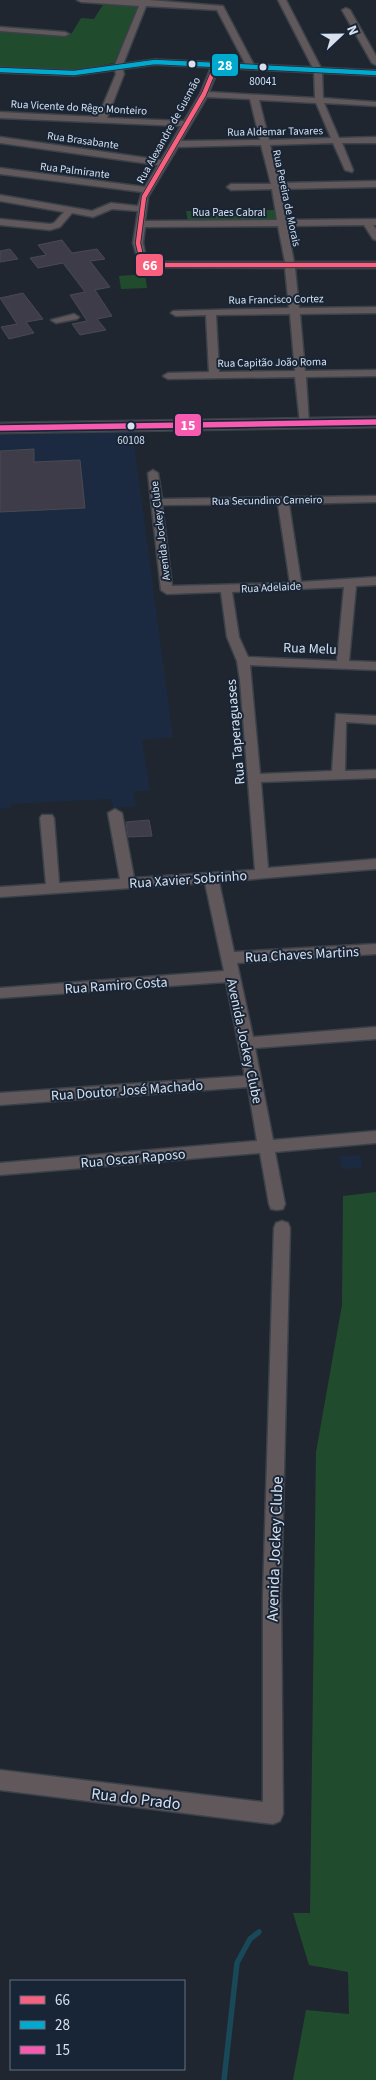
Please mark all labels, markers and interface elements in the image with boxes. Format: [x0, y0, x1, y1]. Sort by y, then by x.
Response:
north arrow [316, 10, 366, 60]
text: N [341, 22, 363, 39]
line badge: 28 [211, 53, 239, 77]
text: 28 [218, 56, 232, 76]
unlabelled marker [187, 59, 197, 69]
marker: 80041 [258, 62, 268, 72]
street label: Rua Alexandre de Gusmão [133, 74, 204, 186]
place label: 80041 [249, 74, 277, 89]
street label: Rua Vicente do Rêgo Monteiro [10, 96, 148, 119]
street label: Rua Aldemar Tavares [227, 123, 323, 140]
street label: Rua Brasabante [46, 128, 120, 153]
street label: Rua Pereira de Morais [269, 148, 304, 248]
street label: Rua Palmirante [39, 159, 111, 182]
street label: Rua Paes Cabral [192, 205, 266, 220]
line badge: 66 [135, 253, 164, 277]
text: 66 [143, 256, 157, 276]
street label: Rua Francisco Cortez [228, 291, 324, 308]
street label: Rua Capitão João Roma [217, 354, 327, 371]
line badge: 15 [174, 413, 202, 437]
text: 15 [181, 416, 195, 436]
marker: 60108 [126, 421, 136, 431]
place label: 60108 [117, 433, 145, 448]
street label: Avenida Jockey Clube [147, 480, 174, 581]
street label: Rua Secundino Carneiro [211, 492, 323, 509]
street label: Rua Adelaide [241, 578, 302, 597]
street label: Rua Melu [283, 638, 337, 660]
street label: Rua Taperaguases [221, 678, 251, 785]
street label: Rua Xavier Sobrinho [128, 866, 248, 894]
street label: Rua Chaves Martins [245, 942, 360, 968]
street label: Rua Ramiro Costa [64, 972, 168, 1000]
street label: Avenida Jockey Clube [221, 977, 267, 1106]
street label: Rua Doutor José Machado [50, 1076, 204, 1106]
street label: Rua Oscar Raposo [80, 1144, 186, 1174]
street label: Avenida Jockey Clube [261, 1476, 289, 1622]
street label: Rua do Prado [90, 1783, 182, 1815]
legend [10, 1980, 185, 2070]
text: 66 [55, 1990, 70, 2011]
text: 28 [55, 2015, 70, 2036]
text: 15 [55, 2040, 70, 2061]

